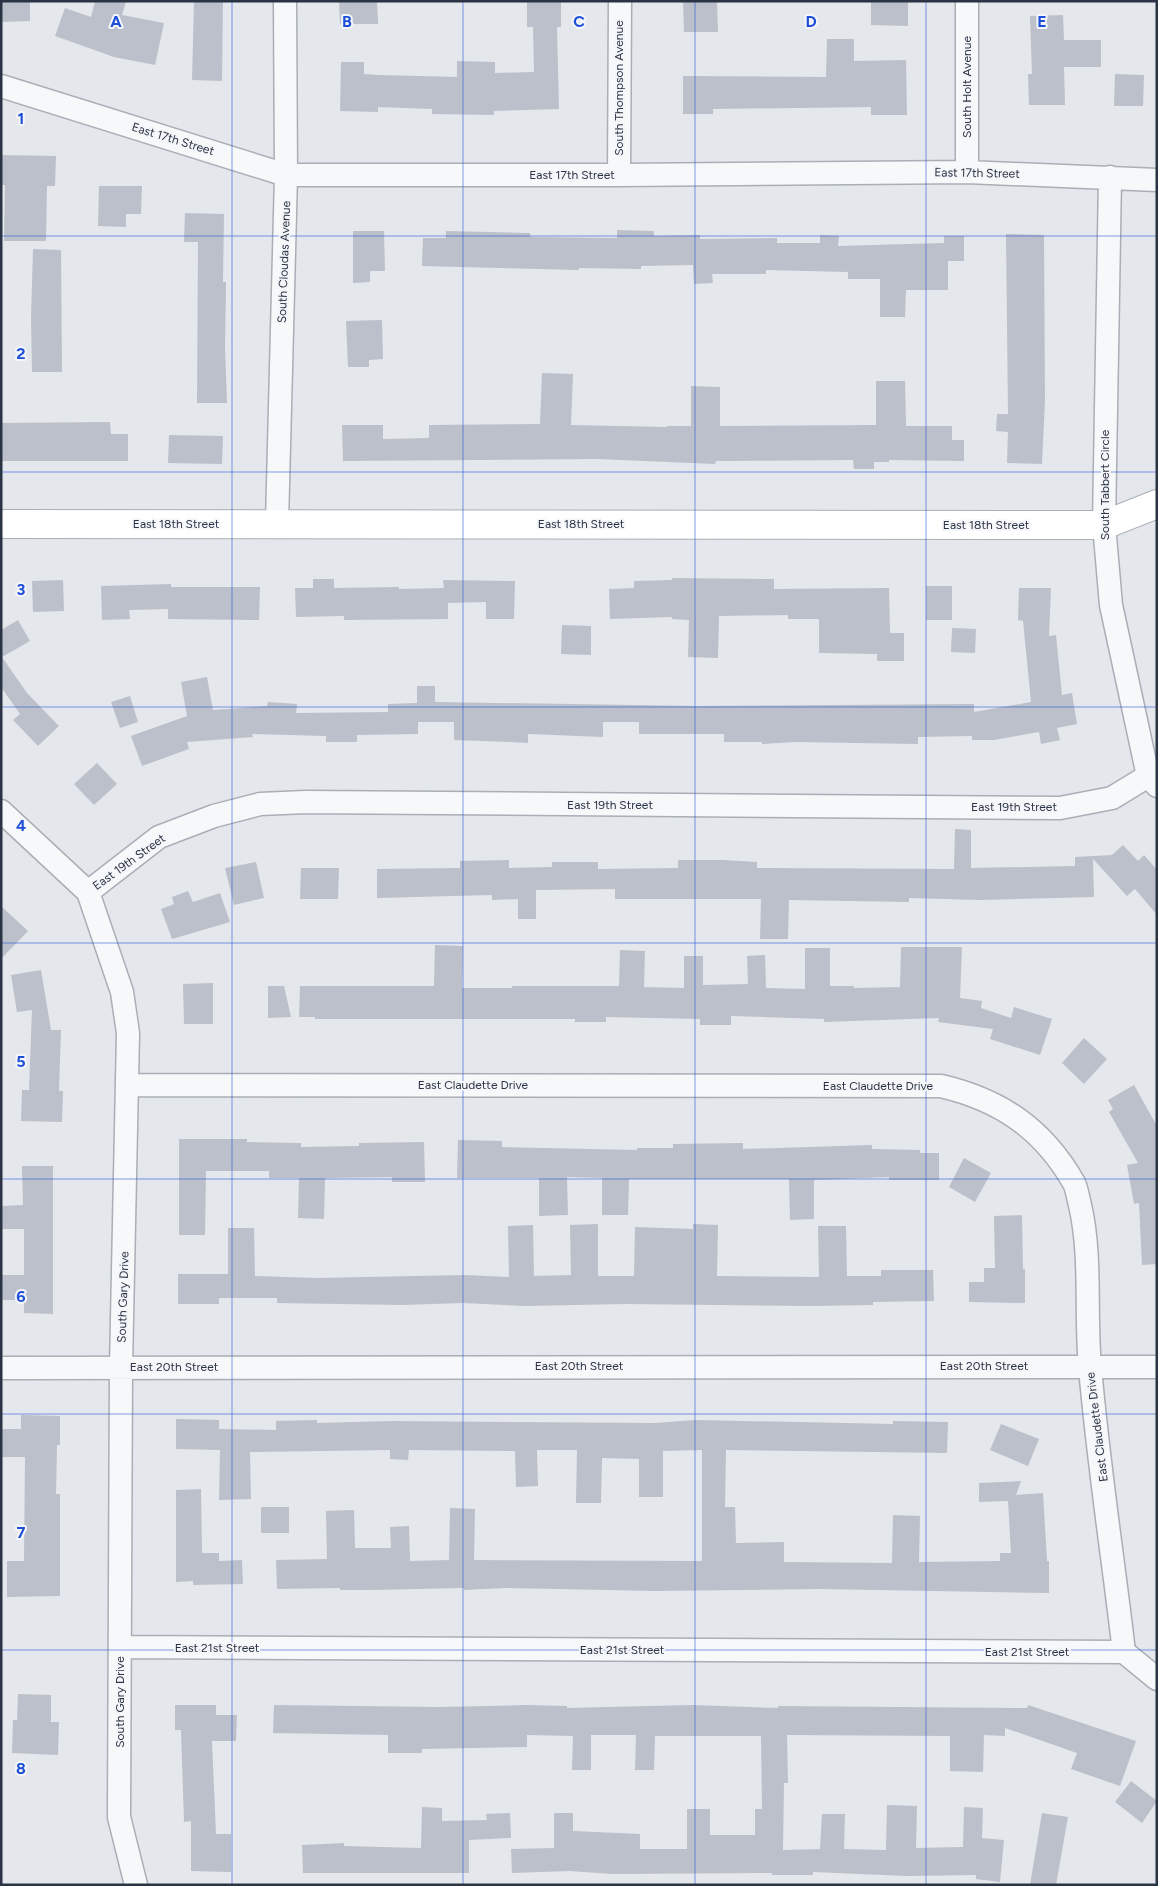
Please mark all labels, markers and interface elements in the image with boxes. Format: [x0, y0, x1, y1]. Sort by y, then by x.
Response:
text: A [110, 12, 122, 31]
text: B [342, 12, 352, 31]
text: C [573, 12, 585, 31]
text: D [805, 12, 817, 31]
text: E [1037, 12, 1047, 31]
street label: South Thompson Avenue [612, 20, 626, 156]
street label: South Holt Avenue [960, 36, 974, 138]
text: 1 [18, 109, 24, 128]
street label: East 17th Street [130, 120, 216, 158]
street label: East 17th Street [934, 165, 1020, 181]
street label: East 17th Street [529, 168, 615, 182]
street label: South Cloudas Avenue [275, 200, 293, 323]
text: 2 [16, 344, 26, 363]
street label: South Tabbert Circle [1098, 429, 1112, 540]
street label: East 18th Street [133, 517, 220, 531]
street label: East 18th Street [538, 517, 625, 531]
street label: East 18th Street [943, 518, 1030, 532]
text: 3 [17, 580, 26, 599]
street label: East 19th Street [567, 798, 653, 812]
street label: East 19th Street [971, 800, 1057, 814]
text: 4 [16, 816, 26, 835]
street label: East 19th Street [90, 831, 168, 893]
text: 5 [16, 1052, 26, 1071]
street label: East Claudette Drive [418, 1078, 529, 1092]
street label: East Claudette Drive [823, 1079, 934, 1093]
street label: South Gary Drive [114, 1251, 132, 1343]
text: 6 [16, 1287, 26, 1306]
street label: East 20th Street [535, 1359, 624, 1373]
street label: East 20th Street [940, 1359, 1029, 1373]
street label: East 20th Street [130, 1360, 219, 1374]
street label: East Claudette Drive [1083, 1371, 1111, 1483]
text: 7 [17, 1523, 26, 1542]
street label: East 21st Street [175, 1641, 260, 1655]
street label: East 21st Street [580, 1643, 665, 1657]
street label: East 21st Street [985, 1645, 1070, 1659]
street label: South Gary Drive [113, 1656, 127, 1748]
text: 8 [16, 1759, 26, 1778]

